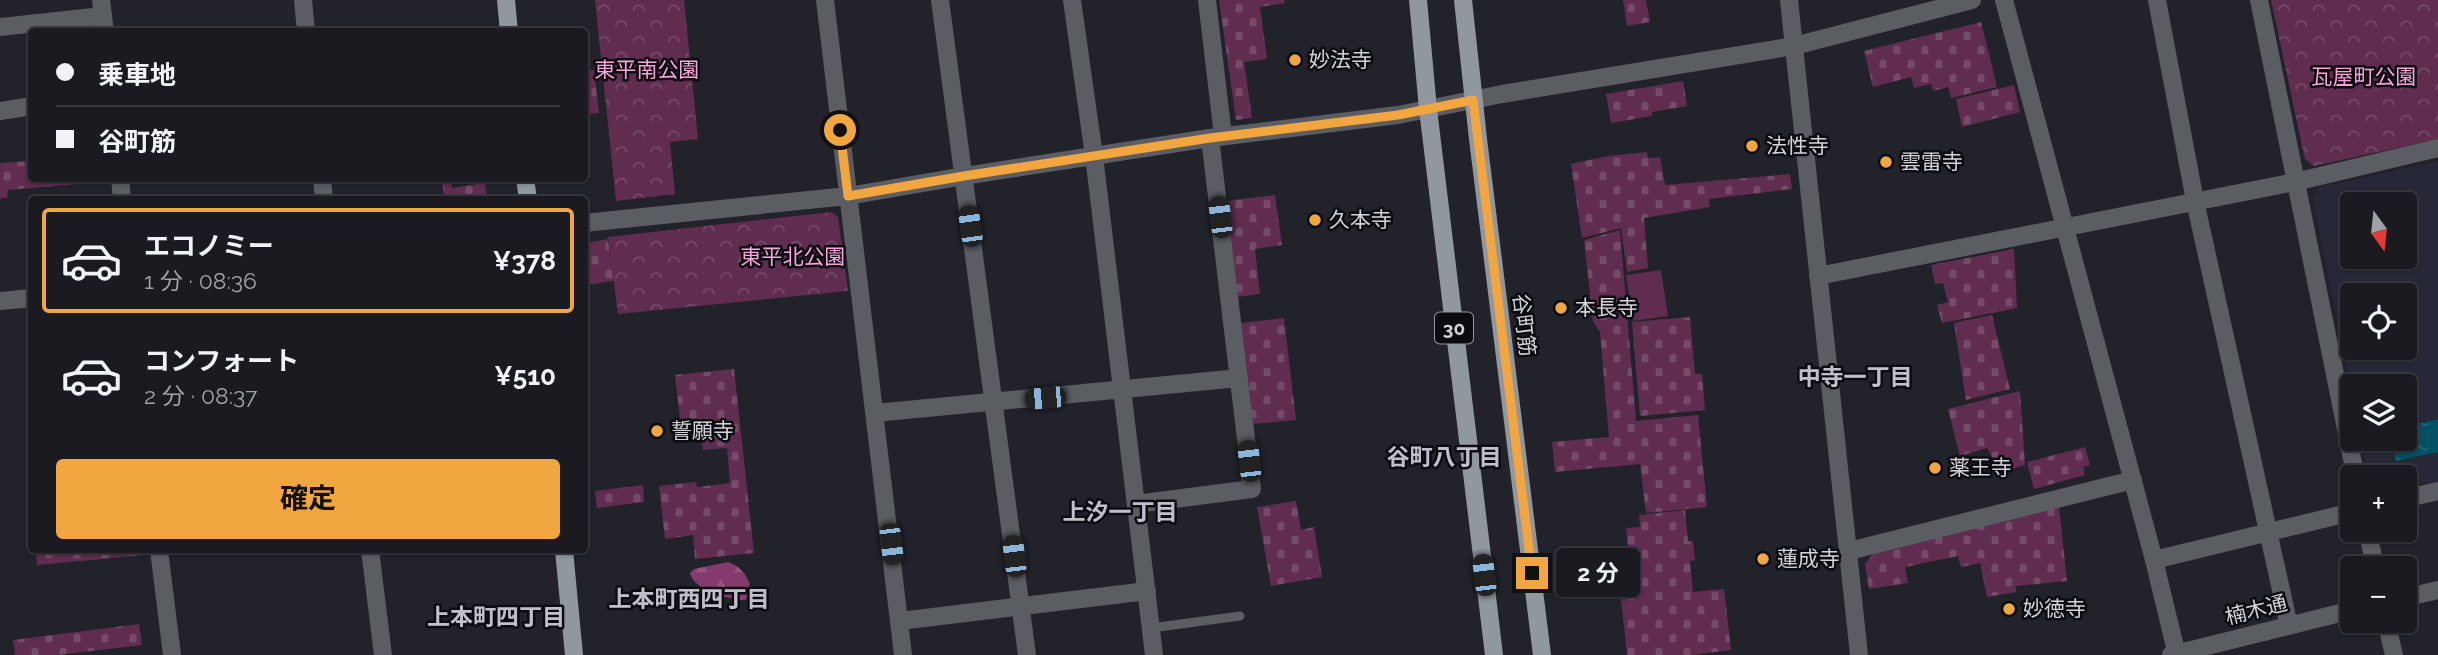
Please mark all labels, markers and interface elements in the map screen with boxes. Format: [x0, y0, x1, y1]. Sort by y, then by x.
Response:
place label: 妙法寺 [1309, 47, 1372, 72]
marker: 妙法寺 [1287, 52, 1303, 68]
park label: 東平南公園 [595, 57, 700, 82]
text: 乗車地 [98, 60, 176, 90]
park label: 瓦屋町公園 [2312, 64, 2417, 89]
route start [824, 114, 856, 146]
text: 谷町筋 [98, 127, 176, 157]
place label: 法性寺 [1766, 133, 1829, 158]
marker: 法性寺 [1744, 138, 1760, 154]
place label: 雲雷寺 [1900, 149, 1963, 174]
marker: 雲雷寺 [1878, 154, 1894, 170]
north arrow [2340, 192, 2417, 270]
map controls [2340, 192, 2417, 633]
car [1208, 195, 1233, 239]
car [957, 204, 984, 248]
place label: 久本寺 [1329, 207, 1392, 232]
marker: 久本寺 [1307, 212, 1323, 228]
icon: car [60, 229, 123, 292]
text: エコノミー [144, 231, 274, 261]
park label: 東平北公園 [741, 244, 846, 269]
text: ¥378 [493, 246, 556, 276]
text: 1 分 · 08:36 [144, 267, 257, 294]
button: locate [2340, 283, 2417, 360]
street label: 谷町筋 [1508, 292, 1541, 358]
place label: 本長寺 [1575, 295, 1638, 320]
marker: 本長寺 [1553, 300, 1569, 316]
road number: 30 [1435, 312, 1473, 344]
icon: car [60, 344, 123, 407]
text: コンフォート [144, 346, 299, 376]
text: ¥510 [494, 361, 556, 391]
district label: 中寺一丁目 [1798, 363, 1913, 390]
button: layers [2340, 374, 2417, 451]
text: 2 分 · 08:37 [144, 382, 257, 409]
car [1024, 386, 1067, 410]
place label: 誓願寺 [671, 418, 734, 443]
marker: 誓願寺 [649, 423, 665, 439]
car [1237, 439, 1262, 483]
district label: 谷町八丁目 [1387, 443, 1502, 470]
place label: 薬王寺 [1949, 455, 2012, 480]
button: 確定 [56, 459, 560, 539]
marker: 薬王寺 [1927, 460, 1943, 476]
button: + [2340, 465, 2417, 542]
district label: 上汐一丁目 [1063, 498, 1178, 525]
car [879, 522, 904, 566]
car [1002, 534, 1027, 578]
place label: 蓮成寺 [1777, 546, 1840, 571]
callout: 2 分 [1556, 548, 1640, 598]
marker: 蓮成寺 [1755, 551, 1771, 567]
car [1472, 553, 1497, 597]
button: − [2340, 556, 2417, 633]
route end [1516, 557, 1548, 589]
text: 2 分 [1577, 559, 1619, 586]
district label: 上本町西四丁目 [609, 585, 770, 612]
street label: 楠木通 [2222, 590, 2289, 629]
place label: 妙徳寺 [2023, 596, 2086, 621]
marker: 妙徳寺 [2001, 601, 2017, 617]
district label: 上本町四丁目 [427, 603, 565, 630]

